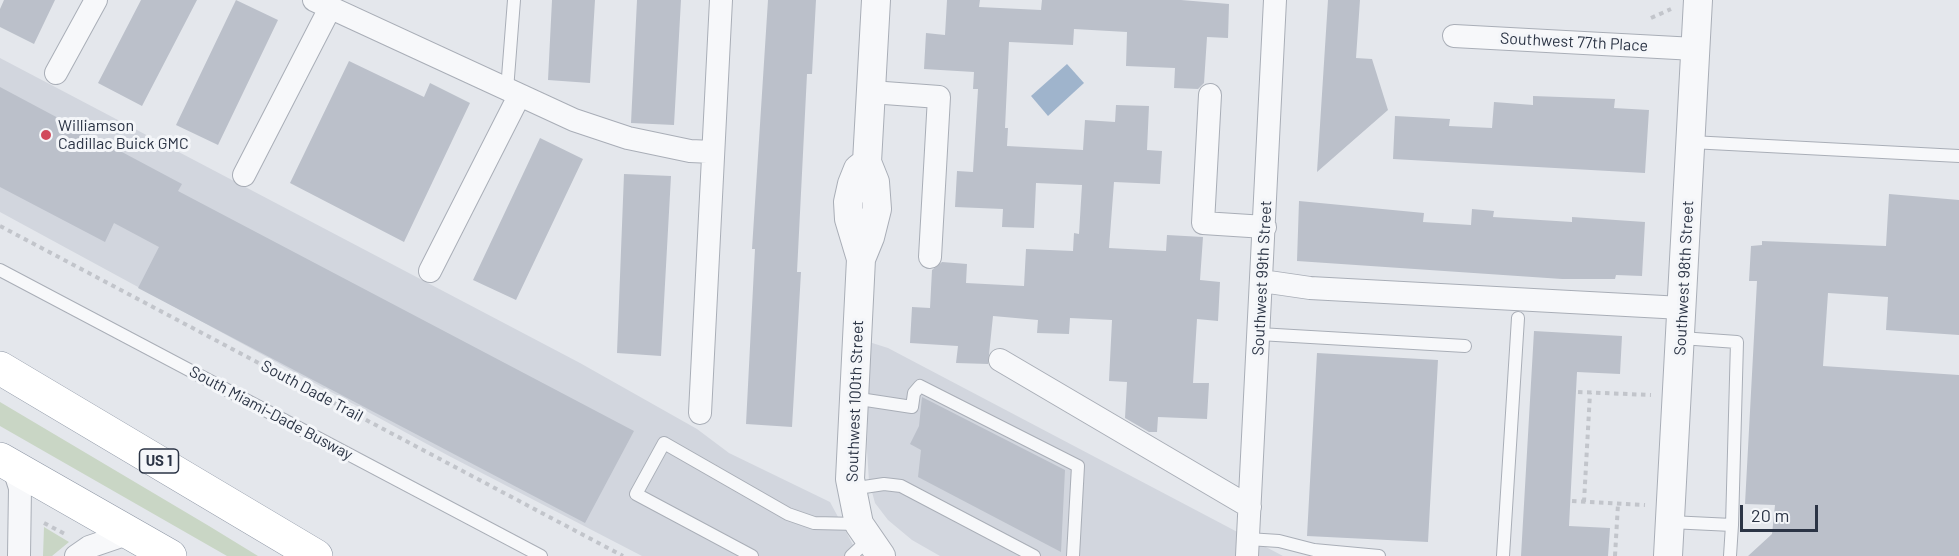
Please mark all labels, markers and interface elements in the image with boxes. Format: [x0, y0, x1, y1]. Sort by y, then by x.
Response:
street label: Southwest 77th Place [1499, 29, 1649, 55]
place label: Williamson Cadillac Buick GMC [58, 116, 189, 154]
marker: Williamson Cadillac Buick GMC [39, 128, 53, 142]
street label: Southwest 99th Street [1248, 200, 1276, 356]
street label: Southwest 98th Street [1670, 200, 1698, 356]
street label: Southwest 100th Street [843, 320, 867, 482]
street label: South Dade Trail [258, 356, 366, 426]
street label: South Miami-Dade Busway [186, 362, 356, 464]
road number: US 1 [140, 449, 178, 473]
scale bar [1743, 493, 1821, 531]
text: 20 m [1751, 504, 1789, 526]

